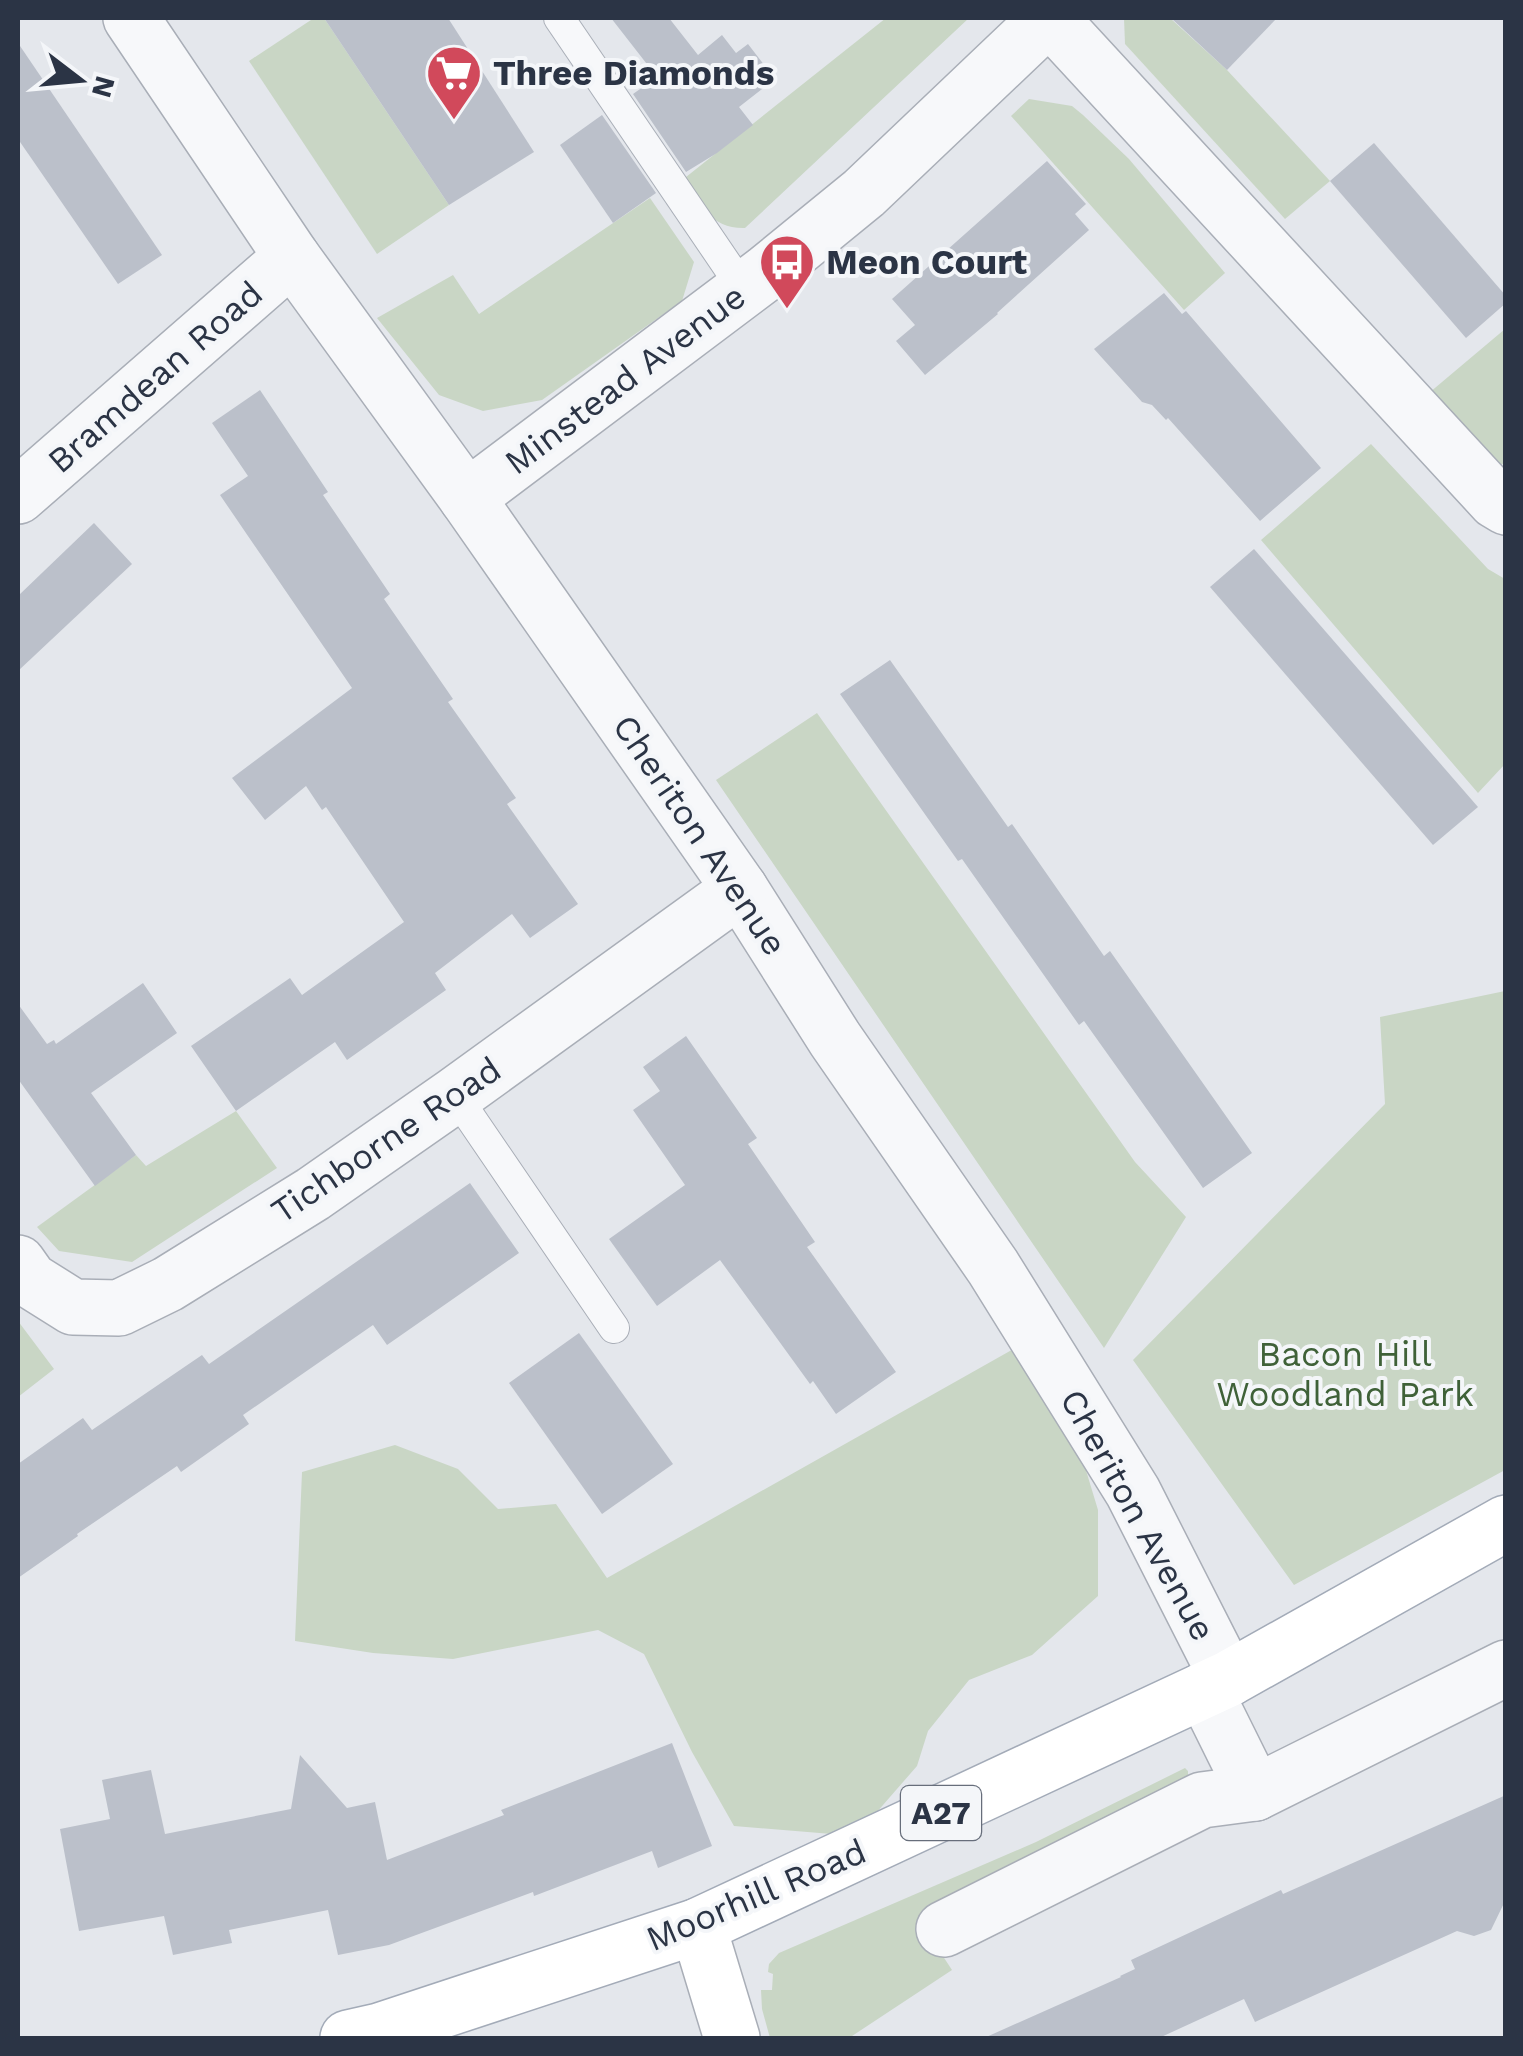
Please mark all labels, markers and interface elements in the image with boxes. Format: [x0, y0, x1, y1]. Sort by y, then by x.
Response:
north arrow [30, 30, 130, 130]
supermarket icon: Three Diamonds [424, 43, 484, 122]
place label: Three Diamonds [493, 52, 774, 94]
text: N [85, 72, 122, 101]
bus stop icon: Meon Court [757, 232, 817, 311]
place label: Meon Court [826, 241, 1027, 283]
street label: Bramdean Road [39, 272, 271, 482]
street label: Minstead Avenue [496, 275, 754, 483]
street label: Cheriton Avenue [604, 707, 796, 963]
street label: Tichborne Road [263, 1048, 509, 1232]
park label: Bacon Hill Woodland Park [1216, 1333, 1474, 1415]
street label: Cheriton Avenue [1051, 1382, 1225, 1648]
road number: A27 [901, 1786, 981, 1840]
street label: Moorhill Road [640, 1830, 872, 1960]

